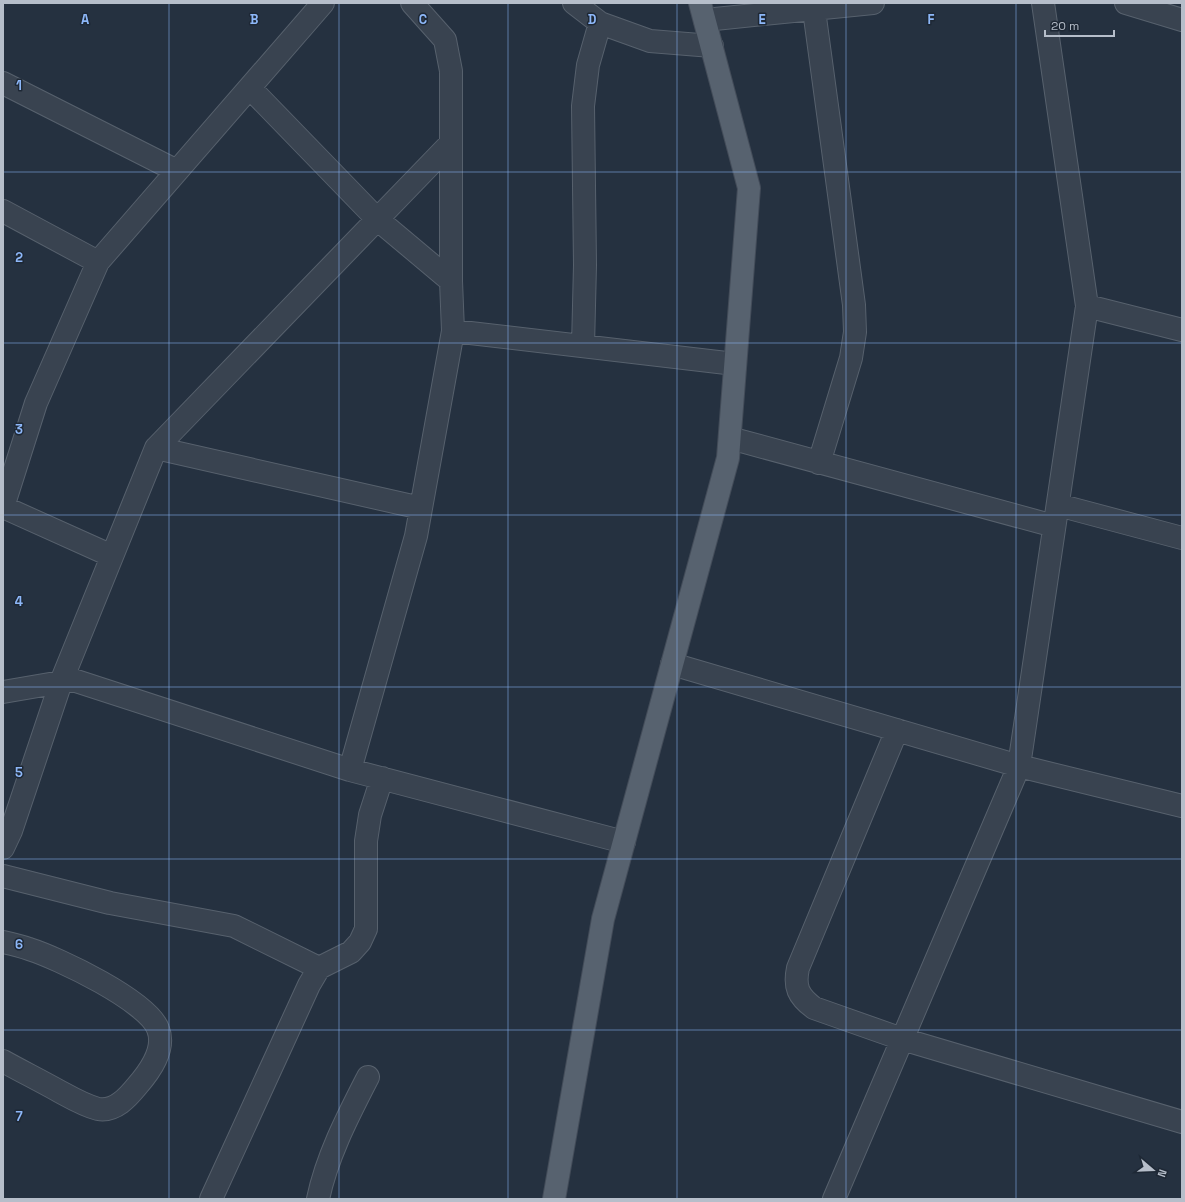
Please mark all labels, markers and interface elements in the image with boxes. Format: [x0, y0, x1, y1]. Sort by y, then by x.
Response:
text: A [81, 11, 90, 28]
text: B [250, 11, 259, 28]
text: C [419, 11, 427, 28]
text: D [588, 11, 597, 28]
text: E [758, 11, 766, 28]
text: F [928, 11, 935, 28]
scale bar [1045, 12, 1114, 38]
text: 20 m [1051, 18, 1079, 34]
text: 1 [16, 77, 22, 94]
text: 2 [15, 249, 23, 266]
text: 3 [15, 421, 23, 438]
text: 4 [15, 593, 23, 610]
text: 5 [15, 764, 23, 781]
text: 6 [15, 936, 23, 953]
text: 7 [15, 1108, 23, 1125]
north arrow [1133, 1150, 1173, 1190]
text: N [1155, 1167, 1170, 1179]

